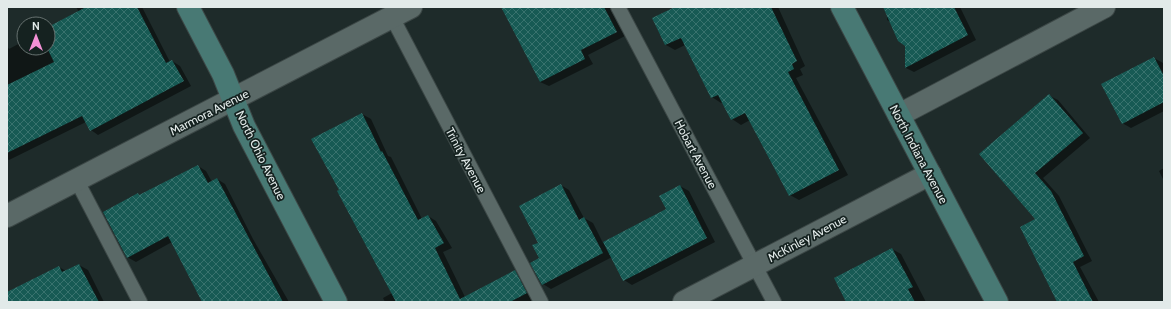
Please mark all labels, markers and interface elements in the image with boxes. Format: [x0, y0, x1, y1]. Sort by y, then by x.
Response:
north arrow [16, 16, 56, 56]
text: N [32, 19, 40, 33]
street label: Marmora Avenue [167, 86, 251, 138]
street label: North Indiana Avenue [887, 102, 951, 206]
street label: North Ohio Avenue [233, 108, 289, 202]
street label: Hobart Avenue [672, 117, 720, 191]
street label: Trinity Avenue [443, 125, 489, 195]
street label: McKinley Avenue [765, 211, 849, 265]

